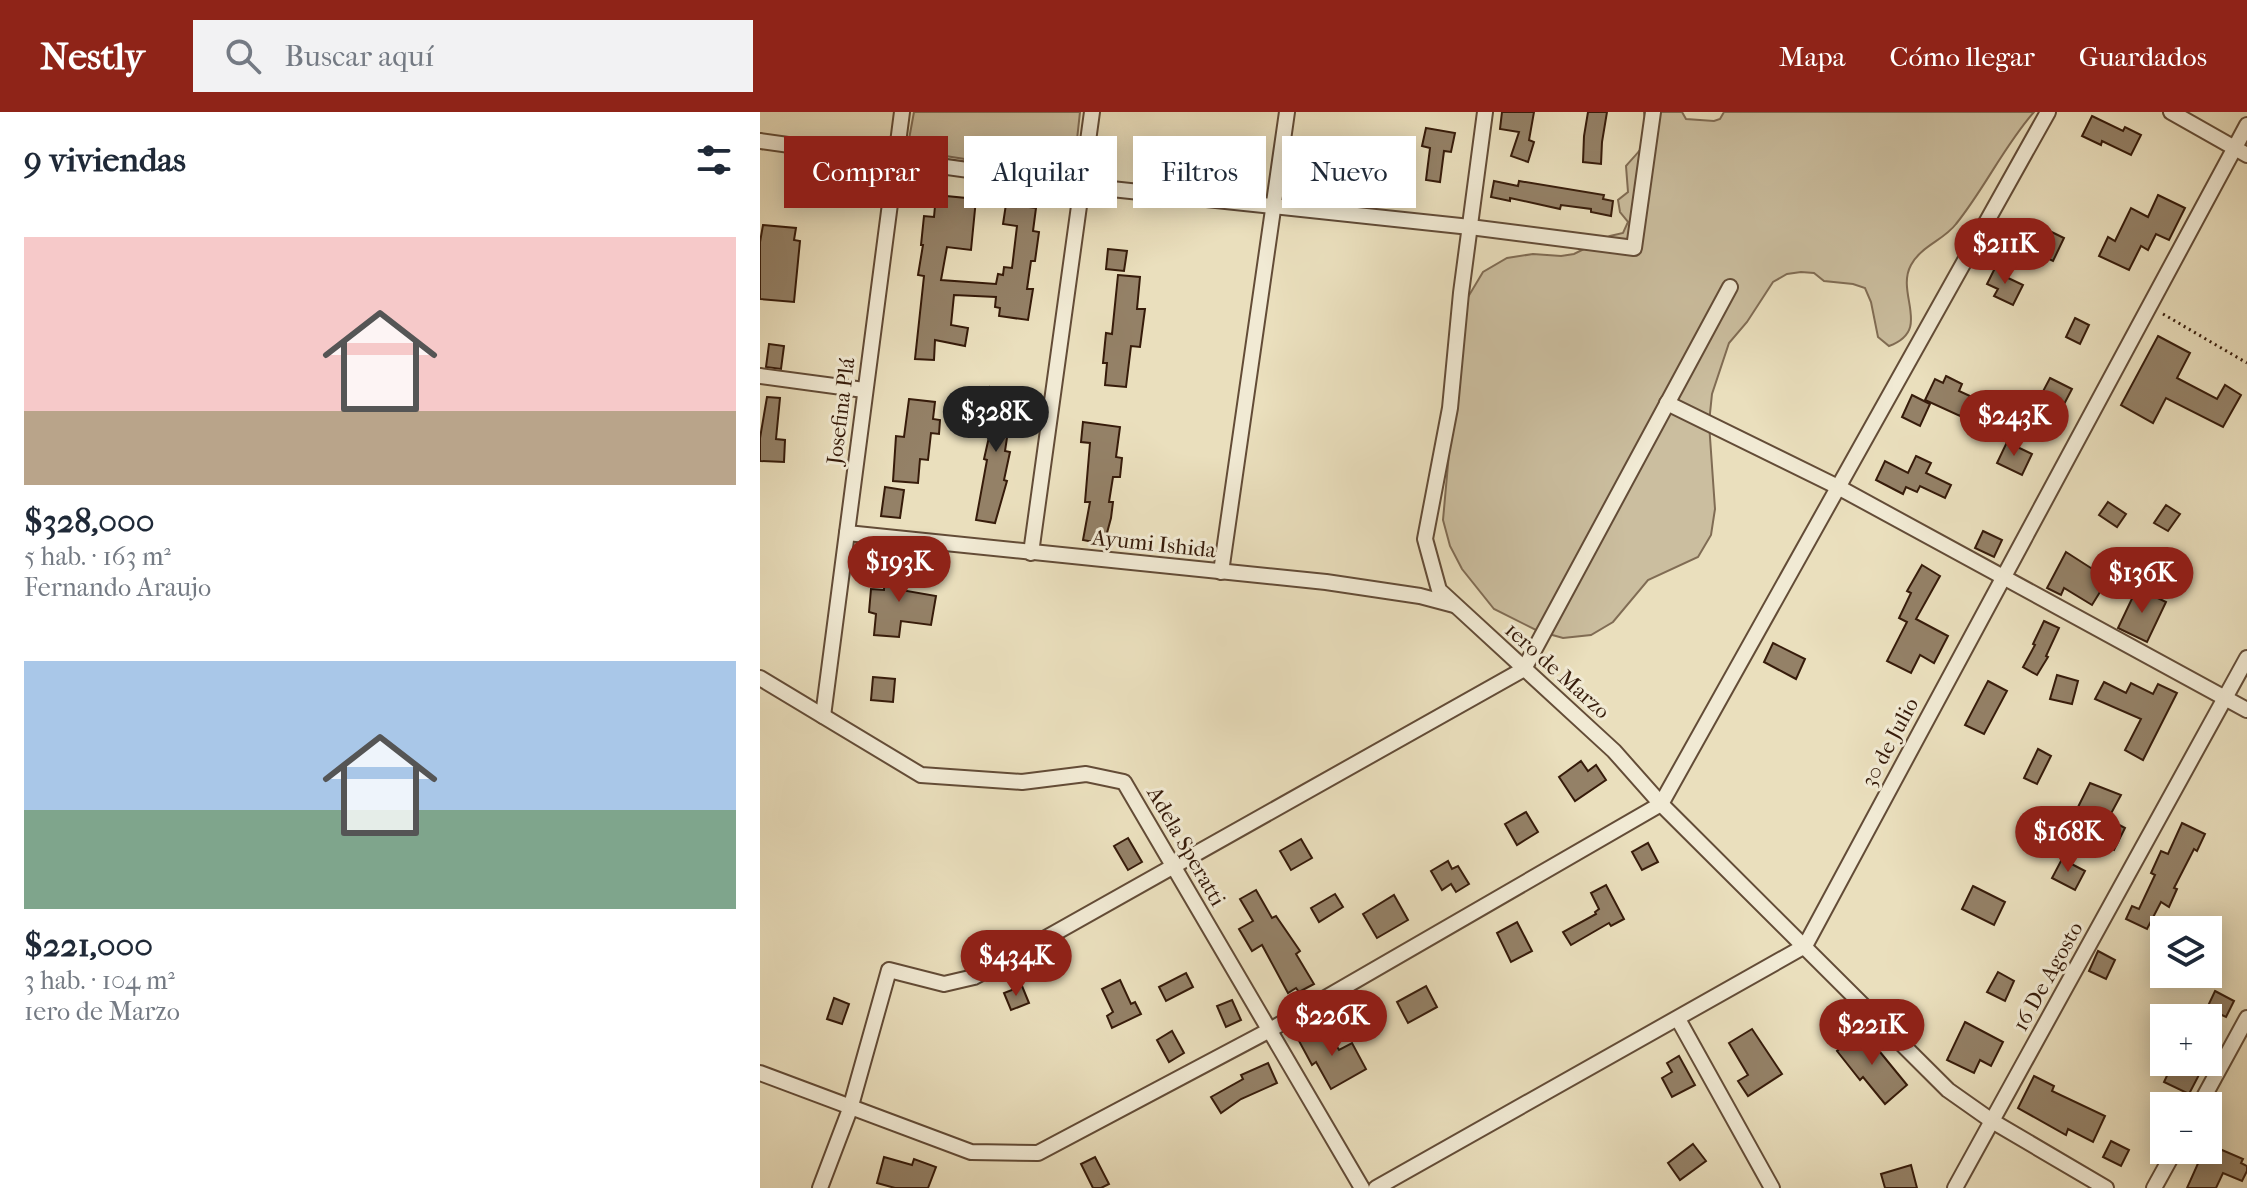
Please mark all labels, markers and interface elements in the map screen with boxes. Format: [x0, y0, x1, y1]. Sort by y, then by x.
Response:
search box [193, 20, 753, 92]
text: Nestly [40, 34, 145, 79]
icon: search [221, 34, 265, 78]
text: Buscar aquí [285, 39, 434, 74]
text: Mapa [1779, 40, 1846, 73]
text: Cómo llegar [1890, 40, 2035, 73]
text: Guardados [2079, 40, 2207, 73]
chip: Comprar [784, 136, 948, 208]
chip: Alquilar [964, 136, 1117, 208]
chip: Filtros [1133, 136, 1266, 208]
chip: Nuevo [1282, 136, 1416, 208]
icon: filters [692, 138, 736, 182]
text: 9 viviendas [24, 140, 186, 180]
pin: $211K [1949, 218, 2061, 286]
text: $211K [1972, 228, 2038, 259]
icon: home [308, 289, 452, 433]
street label: Josefina Plá [821, 355, 861, 468]
pin: $328K [940, 386, 1052, 454]
pin: $243K [1958, 390, 2070, 458]
text: $328K [961, 396, 1031, 427]
text: $243K [1978, 400, 2050, 431]
text: $328,000 [24, 501, 155, 541]
street label: Ayumi Ishida [1090, 524, 1218, 564]
pin: $193K [843, 536, 955, 604]
text: 5 hab. · 163 m² [24, 541, 171, 572]
text: $193K [866, 546, 932, 577]
pin: $136K [2086, 547, 2198, 615]
text: $136K [2108, 557, 2176, 588]
text: Fernando Araujo [24, 572, 211, 603]
street label: 1ero de Marzo [1500, 617, 1615, 725]
street label: 30 de Julio [1856, 693, 1924, 792]
icon: home [308, 713, 452, 857]
street label: Adela Speratti [1141, 781, 1231, 911]
pin: $168K [2012, 806, 2124, 874]
text: $168K [2033, 816, 2103, 847]
map controls [2150, 916, 2222, 1164]
button: layers [2150, 916, 2222, 988]
street label: 16 De Agosto [2007, 917, 2089, 1036]
text: $221,000 [24, 925, 153, 965]
pin: $434K [960, 930, 1072, 998]
text: $434K [979, 940, 1053, 971]
text: 3 hab. · 104 m² [24, 965, 175, 996]
pin: $226K [1276, 990, 1388, 1058]
text: 1ero de Marzo [24, 996, 180, 1027]
pin: $221K [1816, 999, 1928, 1067]
text: $226K [1295, 1000, 1369, 1031]
button: + [2150, 1004, 2222, 1076]
text: $221K [1837, 1009, 1907, 1040]
button: − [2150, 1092, 2222, 1164]

